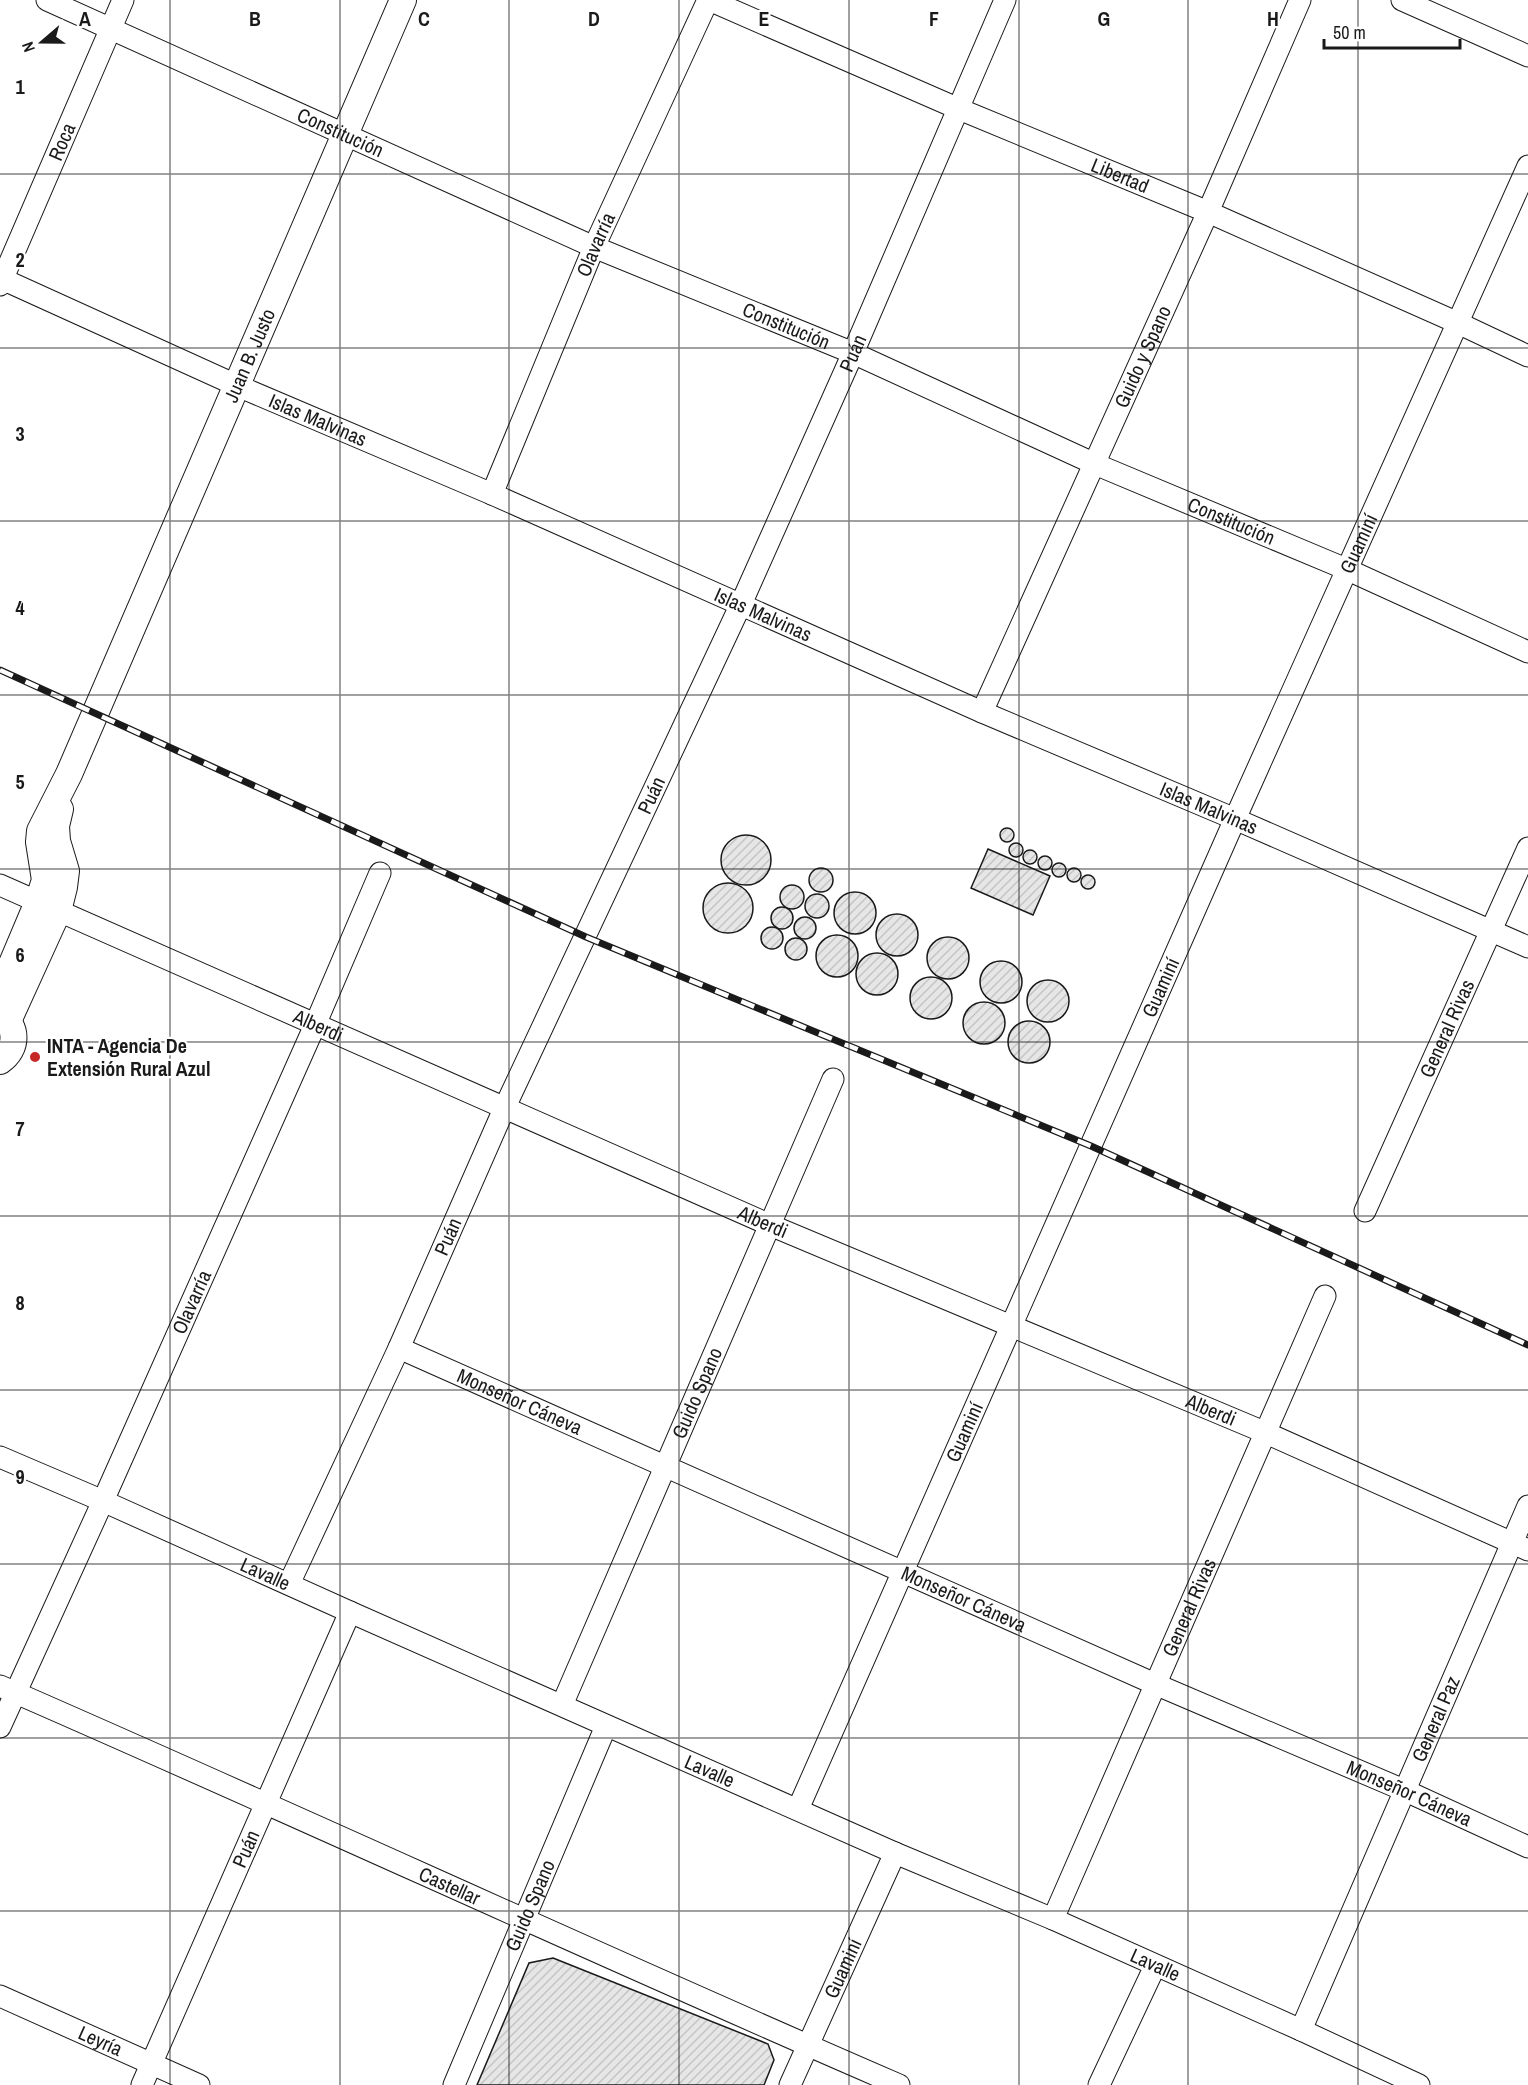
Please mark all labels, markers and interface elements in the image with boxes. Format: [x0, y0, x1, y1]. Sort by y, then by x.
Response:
text: A [79, 5, 91, 32]
text: B [249, 5, 261, 32]
text: C [418, 5, 430, 32]
text: D [588, 5, 600, 32]
text: E [759, 5, 770, 32]
text: F [929, 5, 939, 32]
text: G [1098, 5, 1110, 32]
text: H [1267, 5, 1279, 32]
north arrow [12, 12, 72, 72]
scale bar [1324, 12, 1460, 50]
text: 50 m [1333, 20, 1366, 45]
text: N [16, 39, 40, 55]
text: 1 [15, 73, 25, 100]
street label: Constitución [293, 101, 388, 163]
street label: Roca [41, 119, 81, 165]
street label: Libertad [1087, 151, 1153, 199]
street label: Olavarría [569, 208, 621, 281]
text: 2 [15, 246, 25, 273]
street label: Constitución [739, 295, 834, 355]
street label: Guido y Spano [1107, 301, 1177, 412]
street label: Juan B. Justo [217, 304, 281, 406]
street label: Puán [832, 330, 872, 376]
street label: Islas Malvinas [265, 387, 371, 452]
text: 3 [15, 420, 25, 447]
street label: Constitución [1184, 490, 1279, 551]
street label: Guaminí [1333, 509, 1383, 578]
street label: Islas Malvinas [710, 581, 816, 648]
text: 4 [15, 594, 25, 621]
text: 5 [15, 768, 25, 795]
street label: Puán [630, 772, 671, 818]
street label: Islas Malvinas [1156, 775, 1262, 840]
text: 6 [15, 941, 25, 968]
street label: Guaminí [1135, 953, 1185, 1022]
street label: General Rivas [1413, 975, 1480, 1082]
street label: Alberdi [288, 1002, 348, 1048]
place label: INTA - Agencia De Extensión Rural Azul [47, 1032, 210, 1082]
marker: INTA - Agencia De Extensión Rural Azul [28, 1050, 42, 1064]
text: 7 [15, 1115, 25, 1142]
street label: Alberdi [733, 1198, 792, 1244]
street label: Puán [427, 1213, 468, 1259]
street label: Olavarría [165, 1266, 217, 1338]
text: 8 [15, 1289, 25, 1316]
street label: Guido Spano [665, 1343, 728, 1443]
street label: Monseñor Cáneva [453, 1362, 587, 1441]
street label: Alberdi [1181, 1386, 1241, 1432]
street label: Guaminí [939, 1397, 989, 1466]
text: 9 [15, 1463, 25, 1490]
street label: Lavalle [236, 1551, 295, 1596]
street label: General Rivas [1155, 1554, 1222, 1661]
street label: Monseñor Cáneva [897, 1559, 1031, 1638]
street label: General Paz [1405, 1672, 1466, 1766]
street label: Lavalle [681, 1748, 739, 1793]
street label: Monseñor Cáneva [1343, 1753, 1476, 1832]
street label: Puán [225, 1826, 265, 1872]
street label: Guido Spano [498, 1855, 561, 1955]
street label: Castellar [415, 1860, 485, 1911]
street label: Guaminí [817, 1934, 868, 2002]
street label: Lavalle [1126, 1941, 1185, 1987]
street label: Leyría [74, 2019, 127, 2062]

